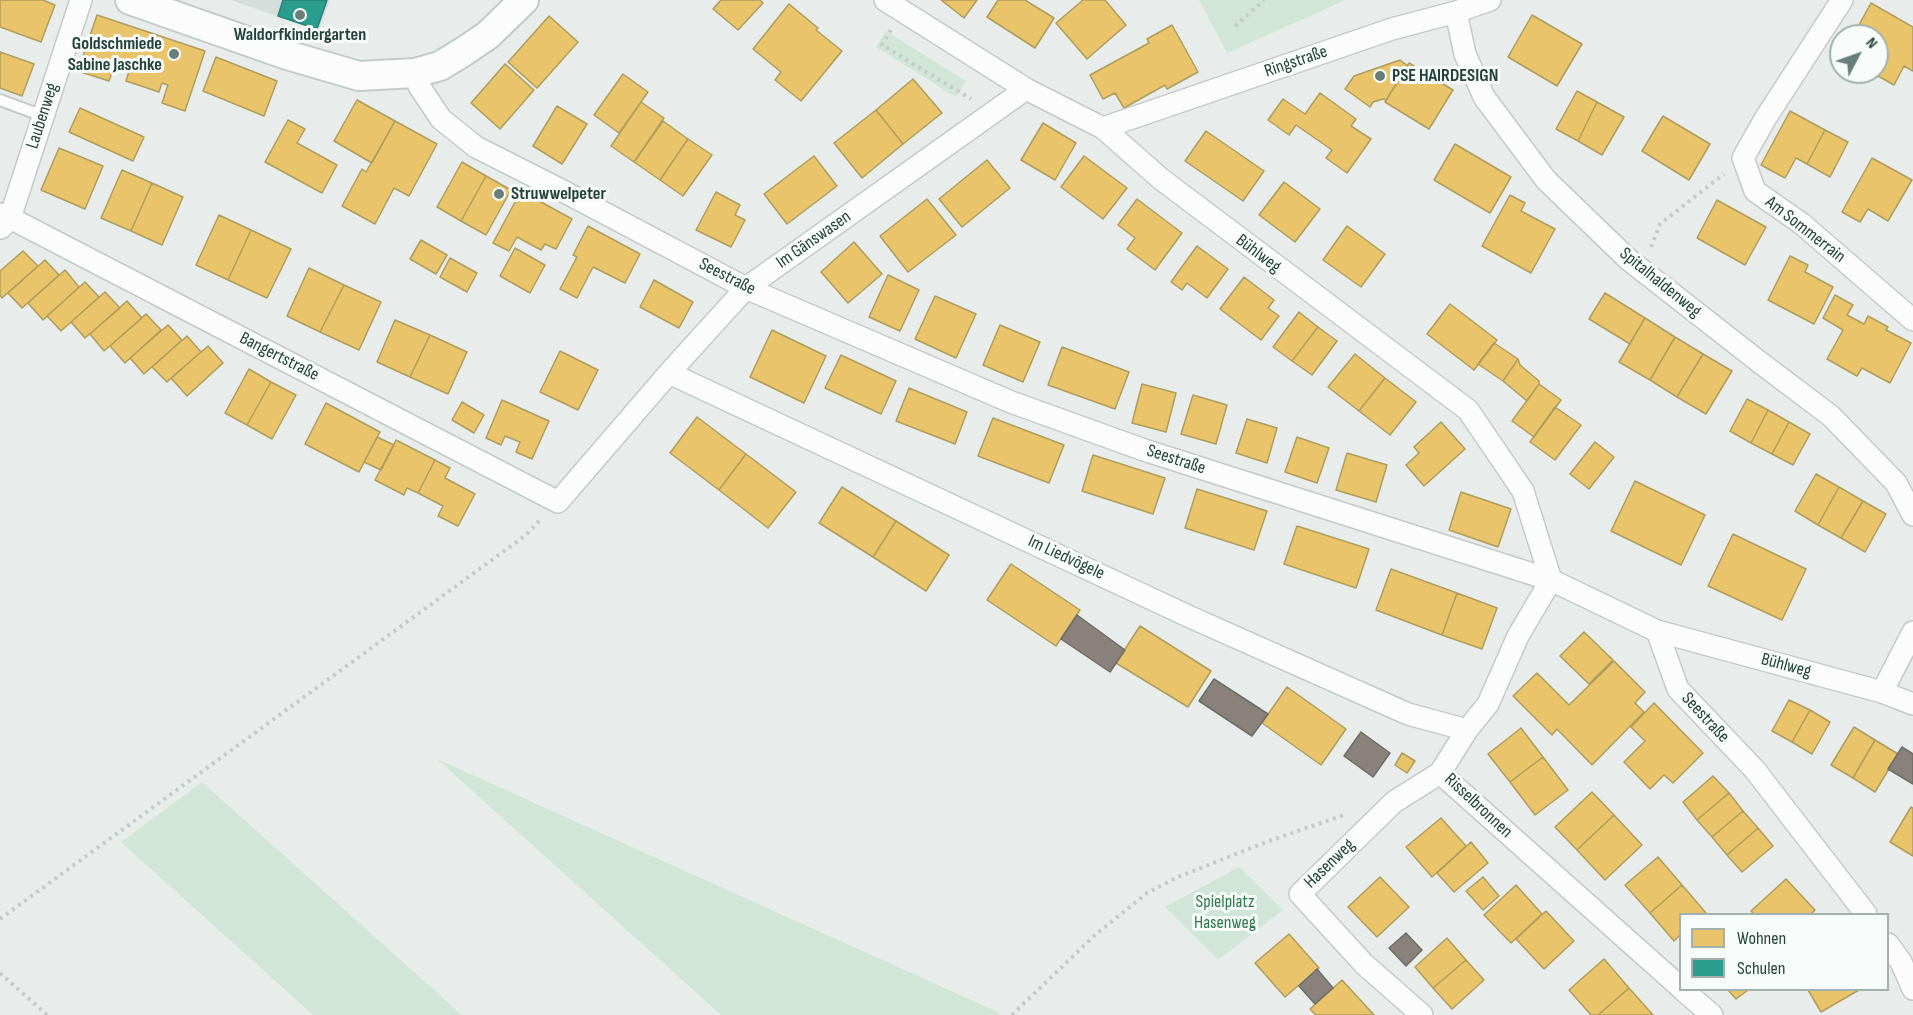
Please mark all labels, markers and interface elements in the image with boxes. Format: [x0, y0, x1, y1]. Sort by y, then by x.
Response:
marker: Waldorfkindergarten [293, 8, 307, 22]
place label: Waldorfkindergarten [234, 24, 366, 46]
north arrow [1829, 24, 1889, 84]
place label: Goldschmiede Sabine Jaschke [68, 33, 162, 76]
text: N [1861, 34, 1881, 53]
street label: Ringstraße [1262, 41, 1330, 83]
marker: Goldschmiede Sabine Jaschke [167, 47, 181, 61]
place label: PSE HAIRDESIGN [1392, 65, 1498, 87]
marker: PSE HAIRDESIGN [1373, 69, 1387, 83]
street label: Laubenweg [22, 80, 64, 152]
place label: Struwwelpeter [511, 183, 606, 205]
marker: Struwwelpeter [492, 187, 506, 201]
street label: Am Sommerrain [1761, 192, 1849, 268]
street label: Im Gänswasen [772, 206, 856, 274]
street label: Bühlweg [1231, 230, 1285, 278]
street label: Spitalhaldenweg [1615, 243, 1705, 323]
street label: Seestraße [695, 254, 759, 300]
street label: Bangertstraße [236, 328, 322, 386]
street label: Seestraße [1144, 440, 1208, 480]
street label: Im Liedvögele [1024, 531, 1108, 585]
street label: Bühlweg [1759, 649, 1813, 683]
street label: Seestraße [1676, 688, 1734, 748]
street label: Risselbronnen [1440, 769, 1516, 843]
street label: Hasenweg [1300, 835, 1360, 893]
park label: Spielplatz Hasenweg [1194, 891, 1256, 934]
legend [1679, 913, 1889, 991]
text: Wohnen [1737, 928, 1786, 949]
text: Schulen [1737, 958, 1785, 979]

